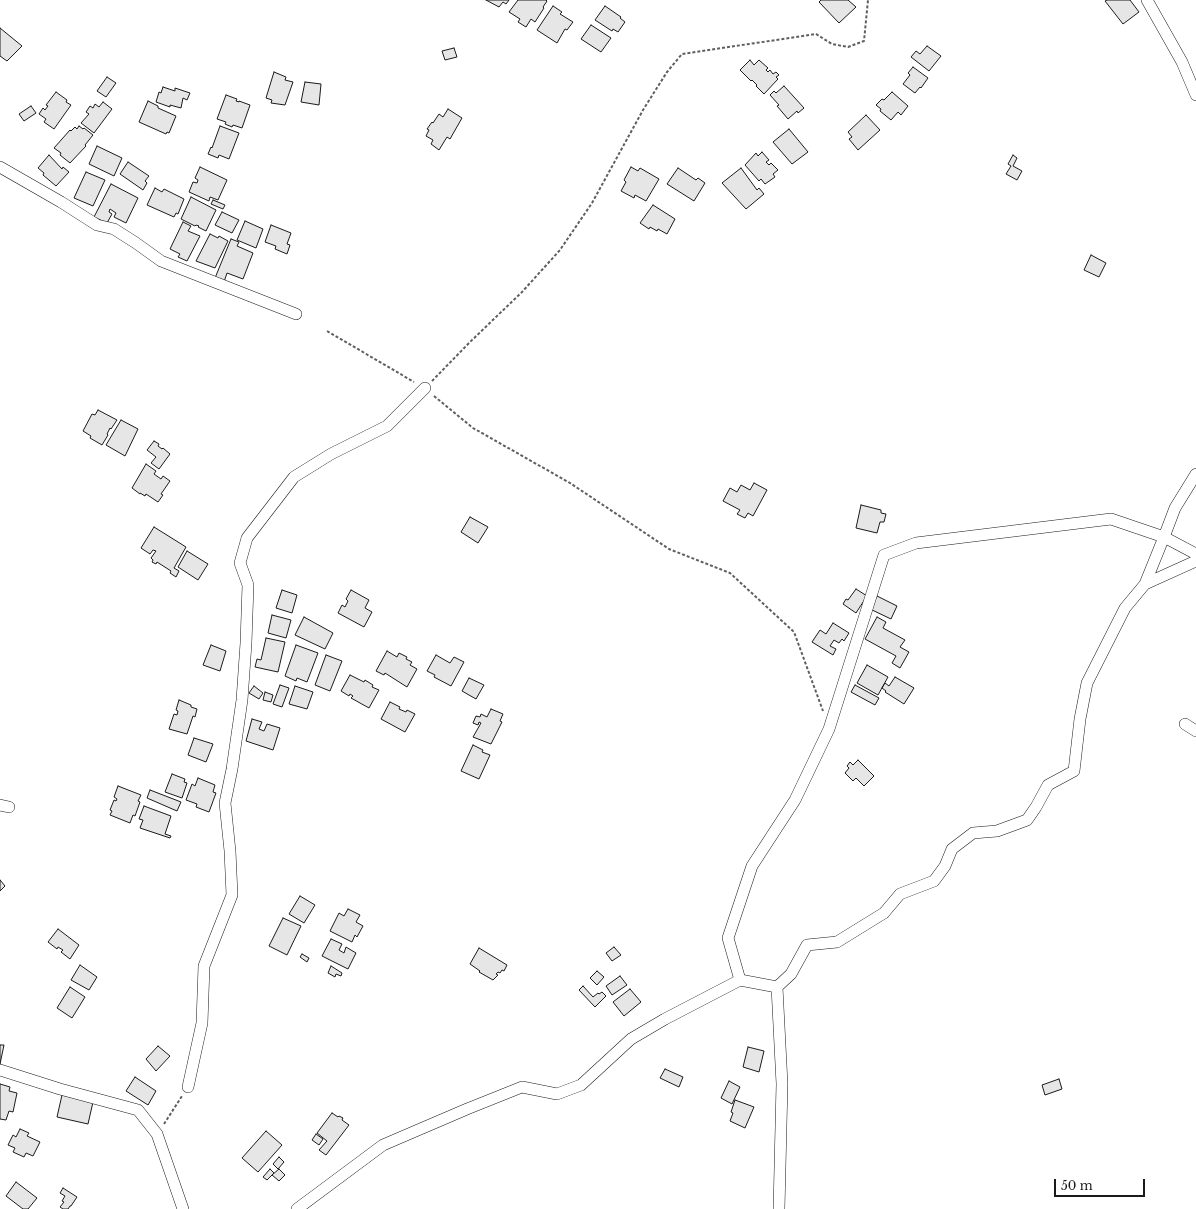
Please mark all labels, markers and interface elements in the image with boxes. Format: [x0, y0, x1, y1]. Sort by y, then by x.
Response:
scale bar [1056, 1171, 1147, 1197]
text: 50 m [1061, 1178, 1093, 1193]

